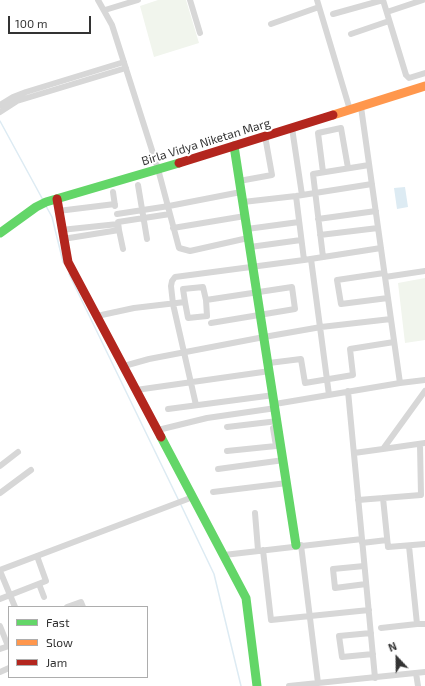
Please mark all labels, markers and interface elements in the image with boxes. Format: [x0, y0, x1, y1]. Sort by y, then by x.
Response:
scale bar [10, 8, 93, 34]
text: 100 m [15, 16, 47, 30]
street label: Birla Vidya Niketan Marg [140, 116, 272, 168]
legend [8, 606, 148, 678]
text: Fast [46, 615, 69, 629]
text: Slow [46, 635, 73, 649]
north arrow [377, 638, 417, 678]
text: N [386, 639, 398, 654]
text: Jam [46, 655, 67, 669]

